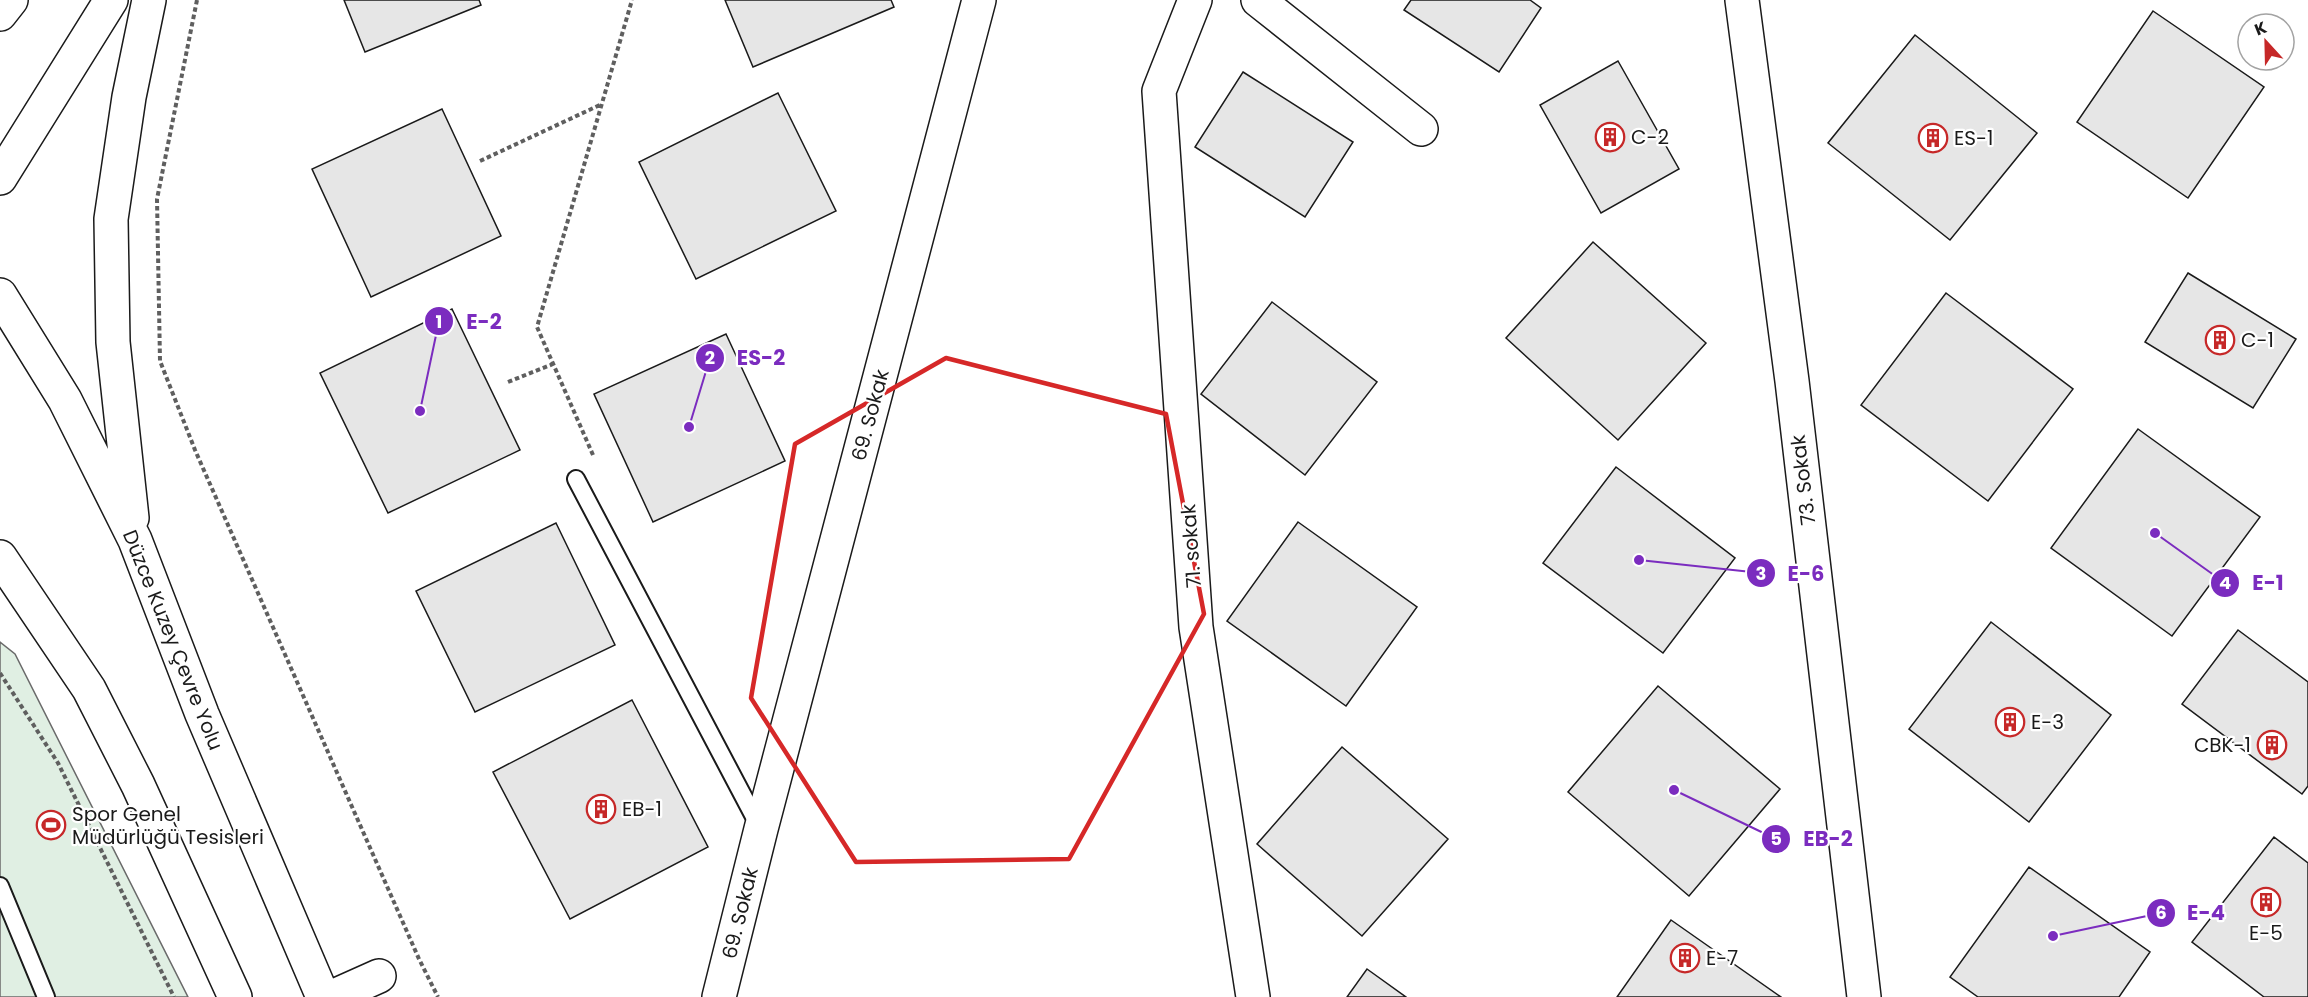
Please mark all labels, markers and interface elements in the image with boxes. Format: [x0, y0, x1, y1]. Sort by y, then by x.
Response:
north arrow [2236, 12, 2296, 72]
text: K [2251, 16, 2270, 41]
building icon: C-2 [1594, 121, 1626, 153]
building icon: ES-1 [1917, 122, 1949, 154]
place label: C-2 [1631, 123, 1669, 151]
place label: ES-1 [1954, 124, 1993, 152]
callout: E-2 [424, 302, 514, 341]
text: E-2 [466, 307, 502, 336]
text: 1 [436, 309, 442, 334]
building icon: C-1 [2204, 324, 2236, 356]
place label: C-1 [2241, 326, 2274, 354]
callout: ES-2 [695, 338, 797, 377]
text: ES-2 [737, 343, 785, 372]
text: 2 [705, 345, 715, 370]
street label: 69. Sokak [844, 366, 896, 464]
street label: 73. Sokak [1783, 432, 1822, 527]
street label: 71. sokak [1174, 502, 1208, 589]
street label: Düzce Kuzey Çevre Yolu [116, 526, 230, 754]
callout: E-6 [1746, 554, 1837, 593]
text: E-6 [1788, 559, 1824, 588]
text: 3 [1756, 561, 1766, 586]
callout: E-1 [2210, 563, 2295, 602]
text: E-1 [2252, 568, 2284, 597]
text: 4 [2219, 570, 2231, 595]
building icon: E-3 [1994, 706, 2026, 738]
place label: E-3 [2031, 708, 2064, 736]
building icon: CBK-1 [2256, 729, 2288, 761]
place label: CBK-1 [2194, 731, 2251, 759]
building icon: EB-1 [585, 793, 617, 825]
place label: EB-1 [622, 795, 662, 823]
place label: Spor Genel Müdürlüğü Tesisleri [72, 800, 264, 851]
sports icon: Spor Genel Müdürlüğü Tesisleri [35, 809, 67, 841]
callout: EB-2 [1761, 819, 1864, 858]
text: EB-2 [1803, 824, 1853, 853]
text: 5 [1770, 826, 1782, 851]
street label: 69. Sokak [715, 864, 765, 962]
building icon: E-5 [2250, 886, 2282, 918]
callout: E-4 [2146, 893, 2237, 932]
text: E-4 [2187, 898, 2225, 927]
text: 6 [2155, 900, 2167, 925]
place label: E-5 [2249, 919, 2283, 947]
building icon: E-7 [1669, 942, 1701, 974]
place label: E-7 [1706, 944, 1738, 972]

